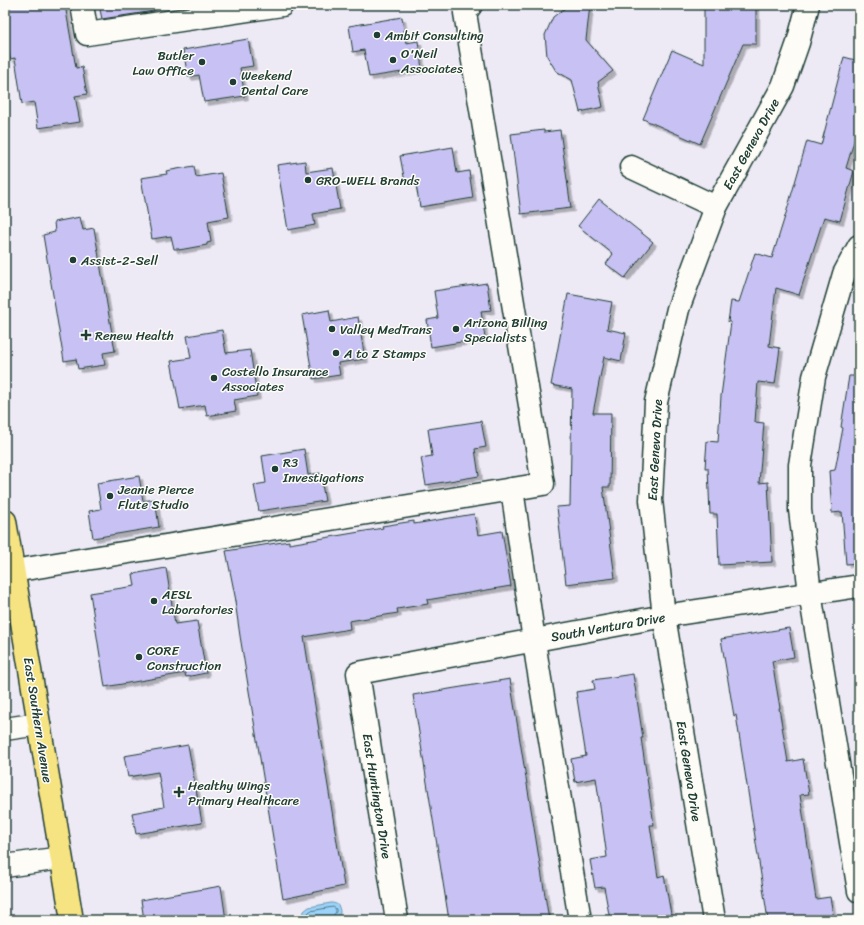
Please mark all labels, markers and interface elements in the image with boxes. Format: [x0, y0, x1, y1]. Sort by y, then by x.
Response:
place label: Ambit Consulting [384, 24, 484, 47]
marker: Ambit Consulting [372, 30, 382, 40]
place label: O'Neil Associates [400, 42, 463, 80]
place label: Butler Law Office [132, 44, 195, 82]
marker: O'Neil Associates [388, 55, 398, 65]
marker: Butler Law Office [197, 57, 207, 67]
place label: Weekend Dental Care [241, 64, 309, 102]
marker: Weekend Dental Care [228, 77, 238, 87]
street label: East Geneva Drive [716, 94, 786, 194]
place label: GRO-WELL Brands [316, 169, 420, 192]
marker: GRO-WELL Brands [303, 175, 313, 185]
place label: Assist-2-Sell [80, 249, 158, 272]
marker: Assist-2-Sell [68, 255, 78, 265]
place label: Arizona Billing Specialists [463, 311, 548, 349]
place label: Valley MedTrans [340, 318, 433, 341]
place label: Renew Health [95, 324, 174, 347]
marker: Valley MedTrans [327, 324, 337, 334]
marker: Arizona Billing Specialists [451, 324, 461, 334]
marker: Renew Health [80, 329, 92, 341]
place label: A to Z Stamps [343, 342, 426, 365]
marker: A to Z Stamps [331, 348, 341, 358]
place label: Costello Insurance Associates [221, 360, 328, 398]
marker: Costello Insurance Associates [209, 373, 219, 383]
street label: East Geneva Drive [641, 399, 669, 501]
place label: R3 Investigations [282, 451, 364, 489]
marker: R3 Investigations [270, 464, 280, 474]
place label: Jeanie Pierce Flute Studio [117, 478, 195, 516]
marker: Jeanie Pierce Flute Studio [105, 491, 115, 501]
place label: AESL Laboratories [161, 583, 233, 621]
marker: AESL Laboratories [149, 596, 159, 606]
street label: South Ventura Drive [549, 606, 667, 648]
place label: CORE Construction [147, 639, 221, 677]
marker: CORE Construction [134, 652, 144, 662]
street label: East Southern Avenue [17, 656, 59, 785]
street label: East Geneva Drive [670, 719, 708, 823]
street label: East Huntington Drive [356, 732, 398, 860]
place label: Healthy Wings Primary Healthcare [188, 774, 299, 812]
marker: Healthy Wings Primary Healthcare [173, 786, 185, 798]

